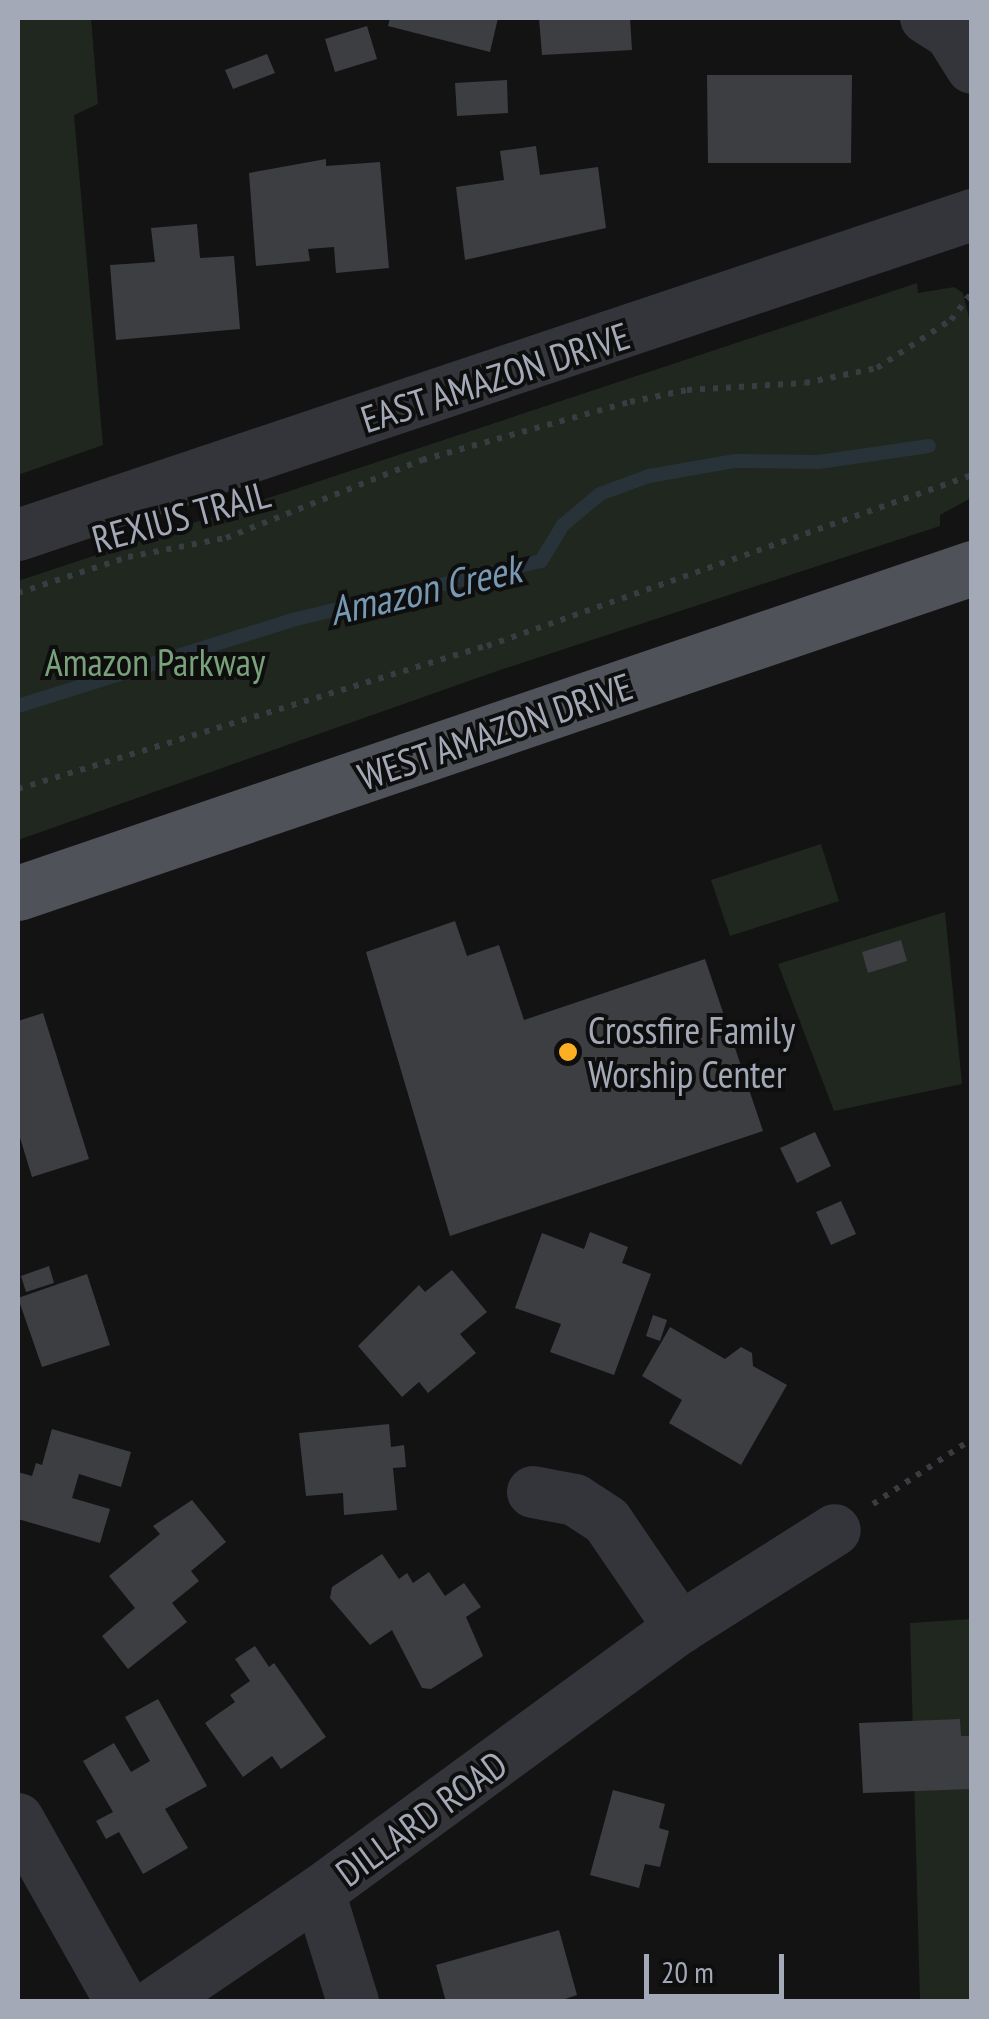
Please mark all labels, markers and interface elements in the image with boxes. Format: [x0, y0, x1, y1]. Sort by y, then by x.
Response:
street label: EAST AMAZON DRIVE [354, 312, 636, 442]
street label: REXIUS TRAIL [86, 470, 276, 562]
water label: Amazon Creek [325, 544, 525, 634]
park label: Amazon Parkway [45, 639, 265, 685]
street label: WEST AMAZON DRIVE [351, 662, 639, 800]
place label: Crossfire Family Worship Center [588, 1007, 795, 1096]
marker: Crossfire Family Worship Center [557, 1041, 579, 1063]
street label: DILLARD ROAD [327, 1741, 515, 1895]
scale bar [649, 1934, 789, 1996]
text: 20 m [661, 1952, 714, 1991]

